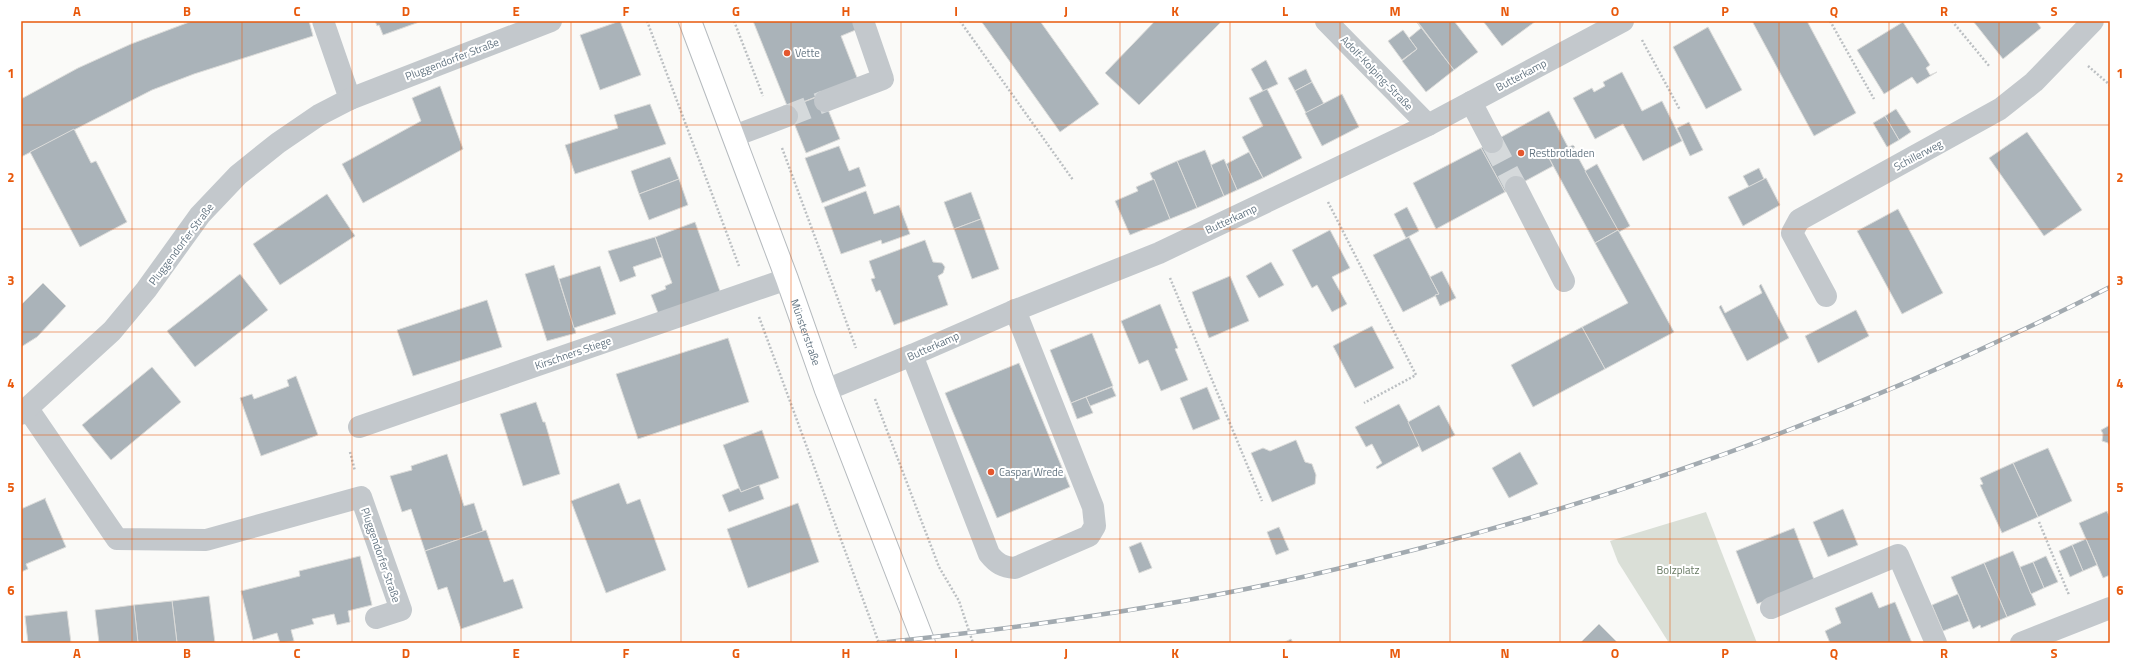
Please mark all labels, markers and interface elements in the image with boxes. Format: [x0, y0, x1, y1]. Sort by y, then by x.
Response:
text: A [73, 1, 81, 21]
text: B [183, 1, 191, 21]
text: C [293, 1, 301, 21]
text: D [402, 1, 410, 21]
text: E [512, 1, 520, 21]
text: F [623, 1, 630, 21]
text: G [732, 1, 740, 21]
text: H [842, 1, 850, 21]
text: I [954, 1, 958, 21]
text: J [1064, 1, 1068, 21]
text: K [1171, 1, 1179, 21]
text: L [1282, 1, 1288, 21]
text: M [1389, 1, 1401, 21]
text: N [1500, 1, 1510, 21]
text: O [1611, 1, 1619, 21]
text: P [1721, 1, 1729, 21]
text: Q [1830, 1, 1838, 21]
text: R [1940, 1, 1948, 21]
text: S [2050, 1, 2058, 21]
street label: Adolf-Kolping-Straße [1337, 32, 1417, 114]
street label: Pluggendorfer Straße [403, 34, 502, 84]
place label: Vette [795, 45, 820, 61]
marker: Vette [782, 48, 792, 58]
street label: Butterkamp [1493, 55, 1549, 95]
text: 1 [7, 63, 15, 83]
text: 1 [2116, 63, 2124, 83]
street label: Schillerweg [1891, 135, 1945, 175]
place label: Restbrotladen [1529, 145, 1595, 161]
marker: Restbrotladen [1516, 148, 1526, 158]
text: 2 [7, 167, 15, 187]
text: 2 [2116, 167, 2124, 187]
street label: Pluggendorfer Straße [145, 199, 218, 288]
street label: Butterkamp [1202, 200, 1260, 238]
text: 3 [7, 270, 15, 290]
text: 3 [2116, 270, 2124, 290]
street label: Münsterstraße [787, 297, 825, 368]
street label: Butterkamp [904, 327, 962, 365]
street label: Kirschners Stiege [533, 332, 614, 374]
text: 4 [7, 373, 15, 393]
text: 4 [2116, 373, 2124, 393]
place label: Caspar Wrede [999, 464, 1064, 480]
marker: Caspar Wrede [986, 467, 996, 477]
text: 5 [7, 477, 15, 497]
text: 5 [2116, 477, 2124, 497]
street label: Pluggendorfer Straße [357, 505, 405, 605]
park label: Bolzplatz [1657, 562, 1699, 578]
text: 6 [7, 580, 15, 600]
text: 6 [2116, 580, 2124, 600]
text: A [73, 643, 81, 663]
text: B [183, 643, 191, 663]
text: C [293, 643, 301, 663]
text: D [402, 643, 410, 663]
text: E [512, 643, 520, 663]
text: F [623, 643, 630, 663]
text: G [732, 643, 740, 663]
text: H [842, 643, 850, 663]
text: I [954, 643, 958, 663]
text: J [1064, 643, 1068, 663]
text: K [1171, 643, 1179, 663]
text: L [1282, 643, 1288, 663]
text: M [1389, 643, 1401, 663]
text: N [1500, 643, 1510, 663]
text: O [1611, 643, 1619, 663]
text: P [1721, 643, 1729, 663]
text: Q [1830, 643, 1838, 663]
text: R [1940, 643, 1948, 663]
text: S [2050, 643, 2058, 663]

